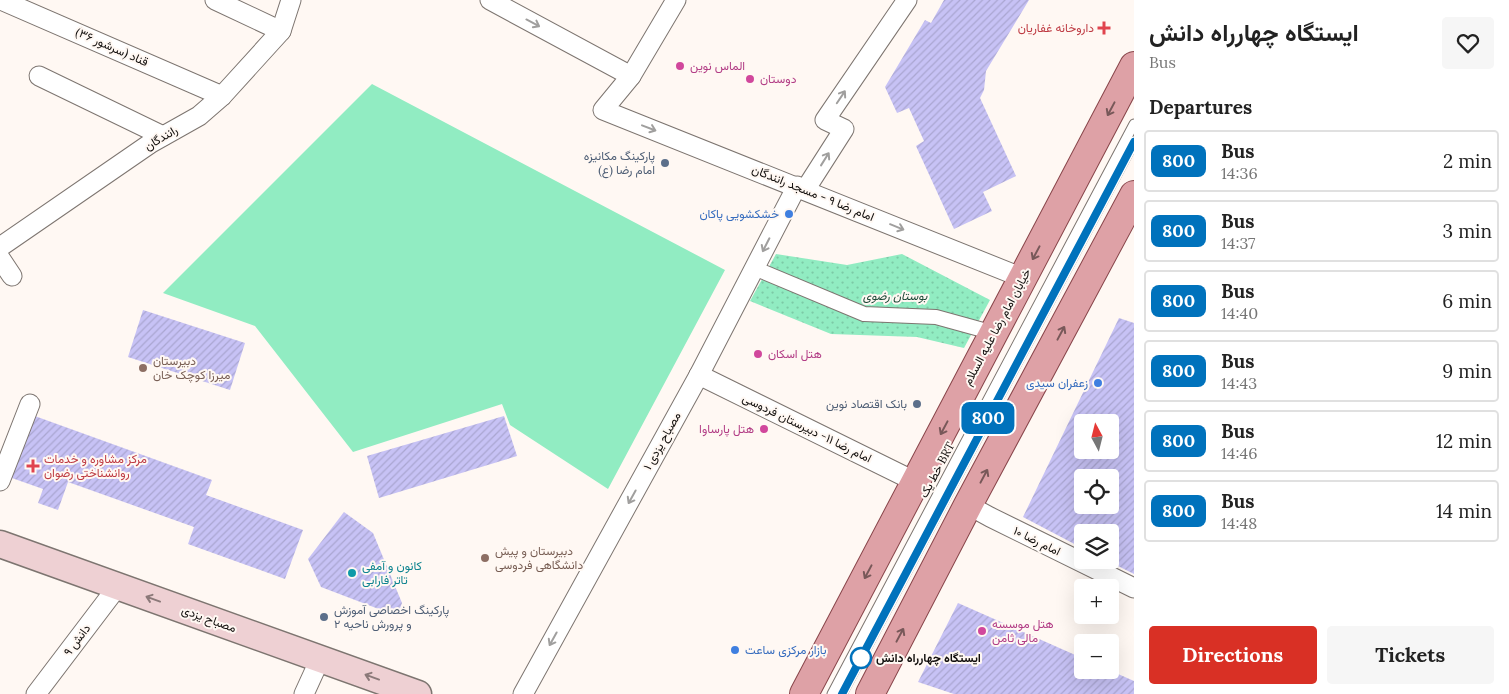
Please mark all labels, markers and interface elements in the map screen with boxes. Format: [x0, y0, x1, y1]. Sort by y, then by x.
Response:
text: ایستگاه چهارراه دانش [1149, 17, 1359, 48]
button: heart [1442, 17, 1494, 69]
one-way arrow [525, 18, 540, 28]
place label: داروخانه غفاریان [1018, 20, 1094, 36]
marker: داروخانه غفاریان [1098, 22, 1110, 34]
street label: قناد (سرشور ۳۶) [73, 24, 151, 70]
text: Bus [1149, 52, 1176, 72]
place label: الماس نوين [690, 58, 745, 74]
marker: الماس نوين [674, 60, 686, 72]
place label: دوستان [760, 71, 797, 87]
marker: دوستان [744, 73, 756, 85]
one-way arrow [836, 90, 846, 104]
text: Departures [1149, 95, 1252, 119]
one-way arrow [1106, 102, 1116, 117]
street label: رانندگان [141, 122, 181, 154]
one-way arrow [641, 124, 656, 133]
text: Bus [1221, 139, 1254, 163]
place label: پارکینگ مکانیزه امام رضا (ع) [584, 148, 655, 179]
text: 800 [1162, 149, 1195, 172]
text: 2 min [1443, 149, 1492, 173]
one-way arrow [820, 153, 830, 167]
marker: پارکینگ مکانیزه امام رضا (ع) [659, 157, 671, 169]
street label: امام رضا ۹ - مسجد رانندگان [749, 161, 877, 225]
text: 14:36 [1221, 163, 1258, 183]
place label: خشکشویی پاکان [699, 206, 779, 222]
marker: خشکشویی پاکان [783, 208, 795, 220]
text: Bus [1221, 209, 1254, 233]
text: 800 [1162, 219, 1195, 242]
text: 3 min [1443, 219, 1492, 243]
one-way arrow [889, 223, 904, 232]
text: 14:37 [1221, 233, 1255, 253]
one-way arrow [761, 237, 770, 252]
one-way arrow [1031, 246, 1041, 261]
street label: خیابان امام رضا علیه السلام [959, 266, 1035, 388]
text: Bus [1221, 279, 1254, 303]
park label: بوستان رضوی [863, 288, 928, 304]
text: 800 [1162, 289, 1195, 312]
text: 6 min [1442, 289, 1492, 313]
text: 14:40 [1221, 303, 1258, 323]
one-way arrow [1056, 326, 1066, 340]
place label: هتل اسکان [768, 346, 822, 362]
marker: هتل اسکان [752, 348, 764, 360]
text: Bus [1221, 349, 1254, 373]
place label: دبیرستان میرزا کوچک خان [153, 353, 230, 383]
text: 800 [1162, 359, 1195, 382]
text: 9 min [1442, 359, 1492, 383]
marker: دبیرستان میرزا کوچک خان [137, 362, 149, 374]
text: 14:43 [1221, 373, 1257, 393]
place label: زعفران سیدی [1026, 375, 1088, 391]
marker: زعفران سیدی [1092, 377, 1104, 389]
street label: امام رضا ۱۱- دبیرستان فردوسی [740, 390, 874, 466]
place label: بانک اقتصاد نوین [826, 396, 907, 412]
marker: بانک اقتصاد نوین [911, 398, 923, 410]
line badge: 800 [959, 402, 1017, 434]
text: 800 [971, 406, 1005, 429]
street label: مصباح یزدی ۱ [640, 409, 685, 473]
north arrow [1074, 414, 1119, 459]
map controls [1074, 414, 1119, 679]
text: Bus [1221, 419, 1254, 443]
one-way arrow [939, 420, 948, 435]
place label: هتل پارساوا [699, 421, 754, 437]
marker: هتل پارساوا [758, 423, 770, 435]
text: 800 [1162, 429, 1195, 452]
text: 12 min [1436, 429, 1492, 453]
street label: خط یک BRT [916, 439, 958, 500]
text: 14:46 [1221, 443, 1257, 463]
place label: مرکز مشاوره و خدمات روانشناختی رضوان [44, 451, 147, 481]
marker: مرکز مشاوره و خدمات روانشناختی رضوان [26, 459, 40, 473]
one-way arrow [980, 469, 989, 484]
button: locate [1074, 469, 1119, 514]
one-way arrow [627, 489, 637, 504]
text: Bus [1221, 489, 1254, 513]
text: 800 [1162, 499, 1195, 522]
text: 14 min [1436, 499, 1492, 523]
text: 14:48 [1221, 513, 1257, 533]
street label: امام رضا ۱۰ [1011, 523, 1063, 559]
button: layers [1074, 524, 1119, 569]
place label: دبیرستان و پیش دانشگاهی فردوسی [495, 543, 583, 573]
marker: دبیرستان و پیش دانشگاهی فردوسی [479, 552, 491, 564]
place label: کانون و آمفی تاتر فارابی [362, 558, 422, 588]
one-way arrow [863, 564, 872, 579]
marker: کانون و آمفی تاتر فارابی [346, 567, 358, 579]
button: + [1074, 579, 1119, 624]
one-way arrow [146, 594, 161, 603]
street label: مصباح یزدی [179, 602, 239, 637]
place label: پارکینگ اخصاصی آموزش و پرورش ناحیه ۲ [334, 602, 449, 632]
marker: پارکینگ اخصاصی آموزش و پرورش ناحیه ۲ [318, 611, 330, 623]
place label: هتل موسسه مالی ثامن [992, 616, 1054, 646]
street label: دانش ۹ [60, 621, 94, 659]
marker: هتل موسسه مالی ثامن [976, 625, 988, 637]
button: Directions [1149, 626, 1317, 684]
button: Tickets [1327, 626, 1494, 684]
one-way arrow [895, 628, 905, 643]
one-way arrow [548, 631, 558, 646]
button: − [1074, 634, 1119, 679]
place label: بازار مرکزی ساعت [745, 642, 827, 658]
marker: بازار مرکزی ساعت [729, 644, 741, 656]
marker: ایستگاه چهارراه دانش [850, 647, 872, 669]
place label: ایستگاه چهارراه دانش [876, 650, 981, 666]
one-way arrow [365, 672, 380, 681]

